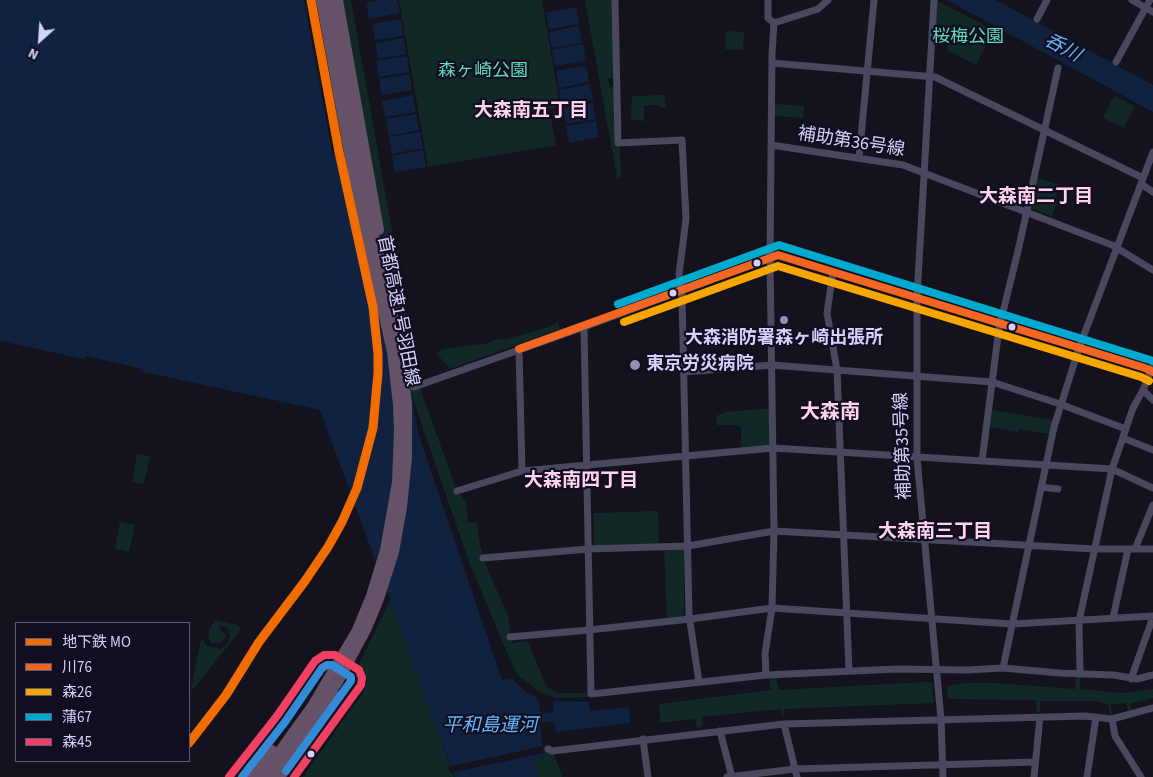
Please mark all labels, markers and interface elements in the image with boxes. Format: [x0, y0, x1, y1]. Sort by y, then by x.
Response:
north arrow [15, 15, 65, 65]
park label: 桜梅公園 [932, 27, 1004, 49]
water label: 呑川 [1040, 30, 1084, 68]
text: N [25, 42, 42, 65]
park label: 森ヶ崎公園 [438, 61, 528, 83]
district label: 大森南五丁目 [474, 101, 588, 123]
street label: 補助第36号線 [796, 124, 906, 162]
district label: 大森南二丁目 [979, 187, 1093, 209]
street label: 首都高速1号羽田線 [372, 234, 422, 388]
unlabelled marker [752, 258, 762, 268]
unlabelled marker [668, 288, 678, 298]
marker: 大森消防署森ヶ崎出張所 [778, 314, 790, 326]
unlabelled marker [1007, 322, 1017, 332]
place label: 大森消防署森ヶ崎出張所 [685, 328, 883, 350]
place label: 東京労災病院 [646, 354, 754, 376]
marker: 東京労災病院 [628, 358, 642, 372]
street label: 補助第35号線 [891, 392, 917, 500]
district label: 大森南 [800, 402, 860, 426]
district label: 大森南四丁目 [524, 471, 638, 493]
district label: 大森南三丁目 [878, 522, 992, 544]
legend [15, 622, 190, 762]
text: 地下鉄 MO [62, 632, 131, 653]
text: 川76 [62, 657, 92, 678]
text: 森26 [62, 682, 92, 703]
text: 蒲67 [62, 707, 92, 728]
water label: 平和島運河 [443, 716, 537, 738]
text: 森45 [62, 732, 92, 753]
unlabelled marker [306, 749, 316, 759]

